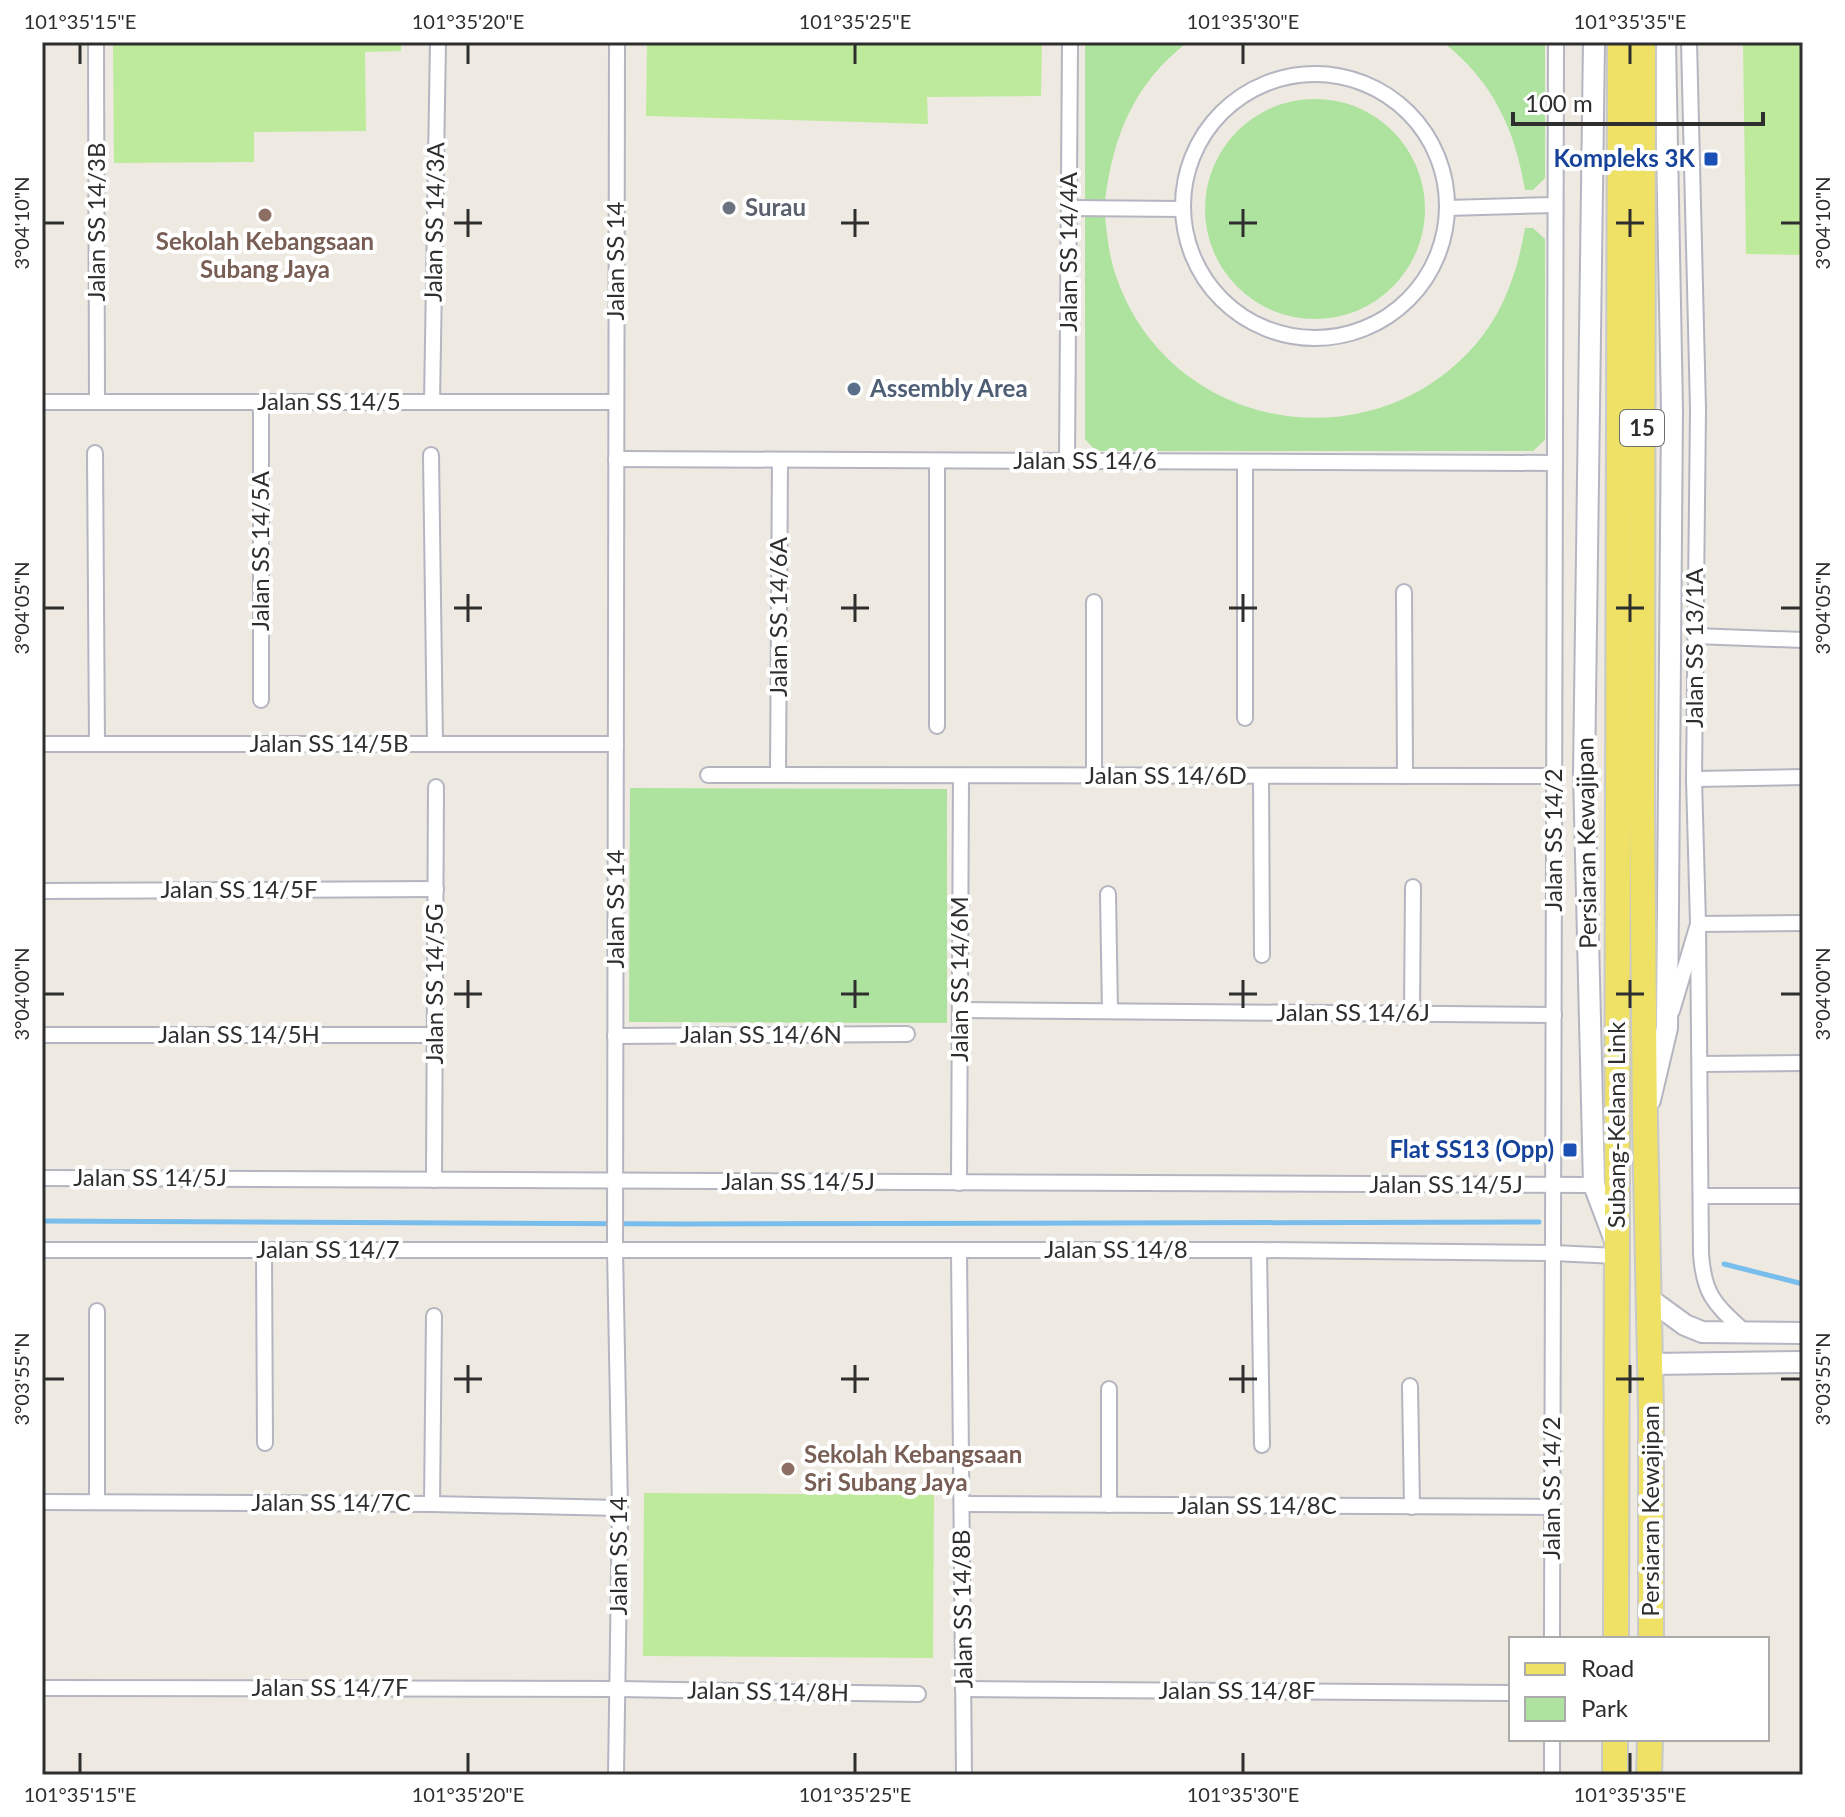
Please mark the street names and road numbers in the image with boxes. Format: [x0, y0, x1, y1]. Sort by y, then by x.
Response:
street label: Jalan SS 14/3A [418, 141, 449, 302]
street label: Jalan SS 14/3B [81, 142, 110, 302]
street label: Jalan SS 14/4A [1053, 171, 1082, 332]
street label: Jalan SS 14 [600, 202, 629, 320]
street label: Jalan SS 14/5 [257, 386, 401, 415]
road number: 15 [1620, 410, 1664, 446]
street label: Jalan SS 14/6 [1013, 445, 1157, 474]
street label: Jalan SS 14/5A [245, 470, 274, 631]
street label: Jalan SS 14/6A [763, 536, 792, 697]
street label: Jalan SS 13/1A [1679, 567, 1708, 728]
street label: Jalan SS 14/5B [249, 728, 409, 757]
street label: Persiaran Kewajipan [1569, 737, 1602, 949]
street label: Jalan SS 14/6D [1085, 760, 1247, 789]
street label: Jalan SS 14/2 [1538, 768, 1567, 912]
street label: Jalan SS 14 [600, 850, 629, 968]
street label: Jalan SS 14/5F [160, 874, 318, 903]
street label: Jalan SS 14/6M [944, 896, 973, 1062]
street label: Jalan SS 14/5G [419, 903, 448, 1065]
street label: Jalan SS 14/6J [1276, 997, 1430, 1026]
street label: Jalan SS 14/5H [158, 1019, 320, 1048]
street label: Jalan SS 14/6N [680, 1019, 842, 1048]
street label: Subang-Kelana Link [1601, 1021, 1630, 1228]
street label: Jalan SS 14/5J [73, 1162, 227, 1191]
street label: Jalan SS 14/5J [721, 1166, 875, 1195]
street label: Jalan SS 14/5J [1369, 1169, 1523, 1198]
street label: Jalan SS 14/7 [256, 1234, 400, 1263]
street label: Jalan SS 14/8 [1044, 1234, 1188, 1263]
street label: Persiaran Kewajipan [1635, 1405, 1664, 1617]
street label: Jalan SS 14/2 [1536, 1416, 1565, 1560]
street label: Jalan SS 14/7C [251, 1487, 411, 1516]
street label: Jalan SS 14/8C [1177, 1490, 1337, 1519]
street label: Jalan SS 14 [603, 1497, 632, 1615]
street label: Jalan SS 14/8B [946, 1529, 977, 1689]
street label: Jalan SS 14/7F [251, 1672, 409, 1701]
street label: Jalan SS 14/8H [687, 1675, 849, 1706]
street label: Jalan SS 14/8F [1158, 1675, 1316, 1704]

